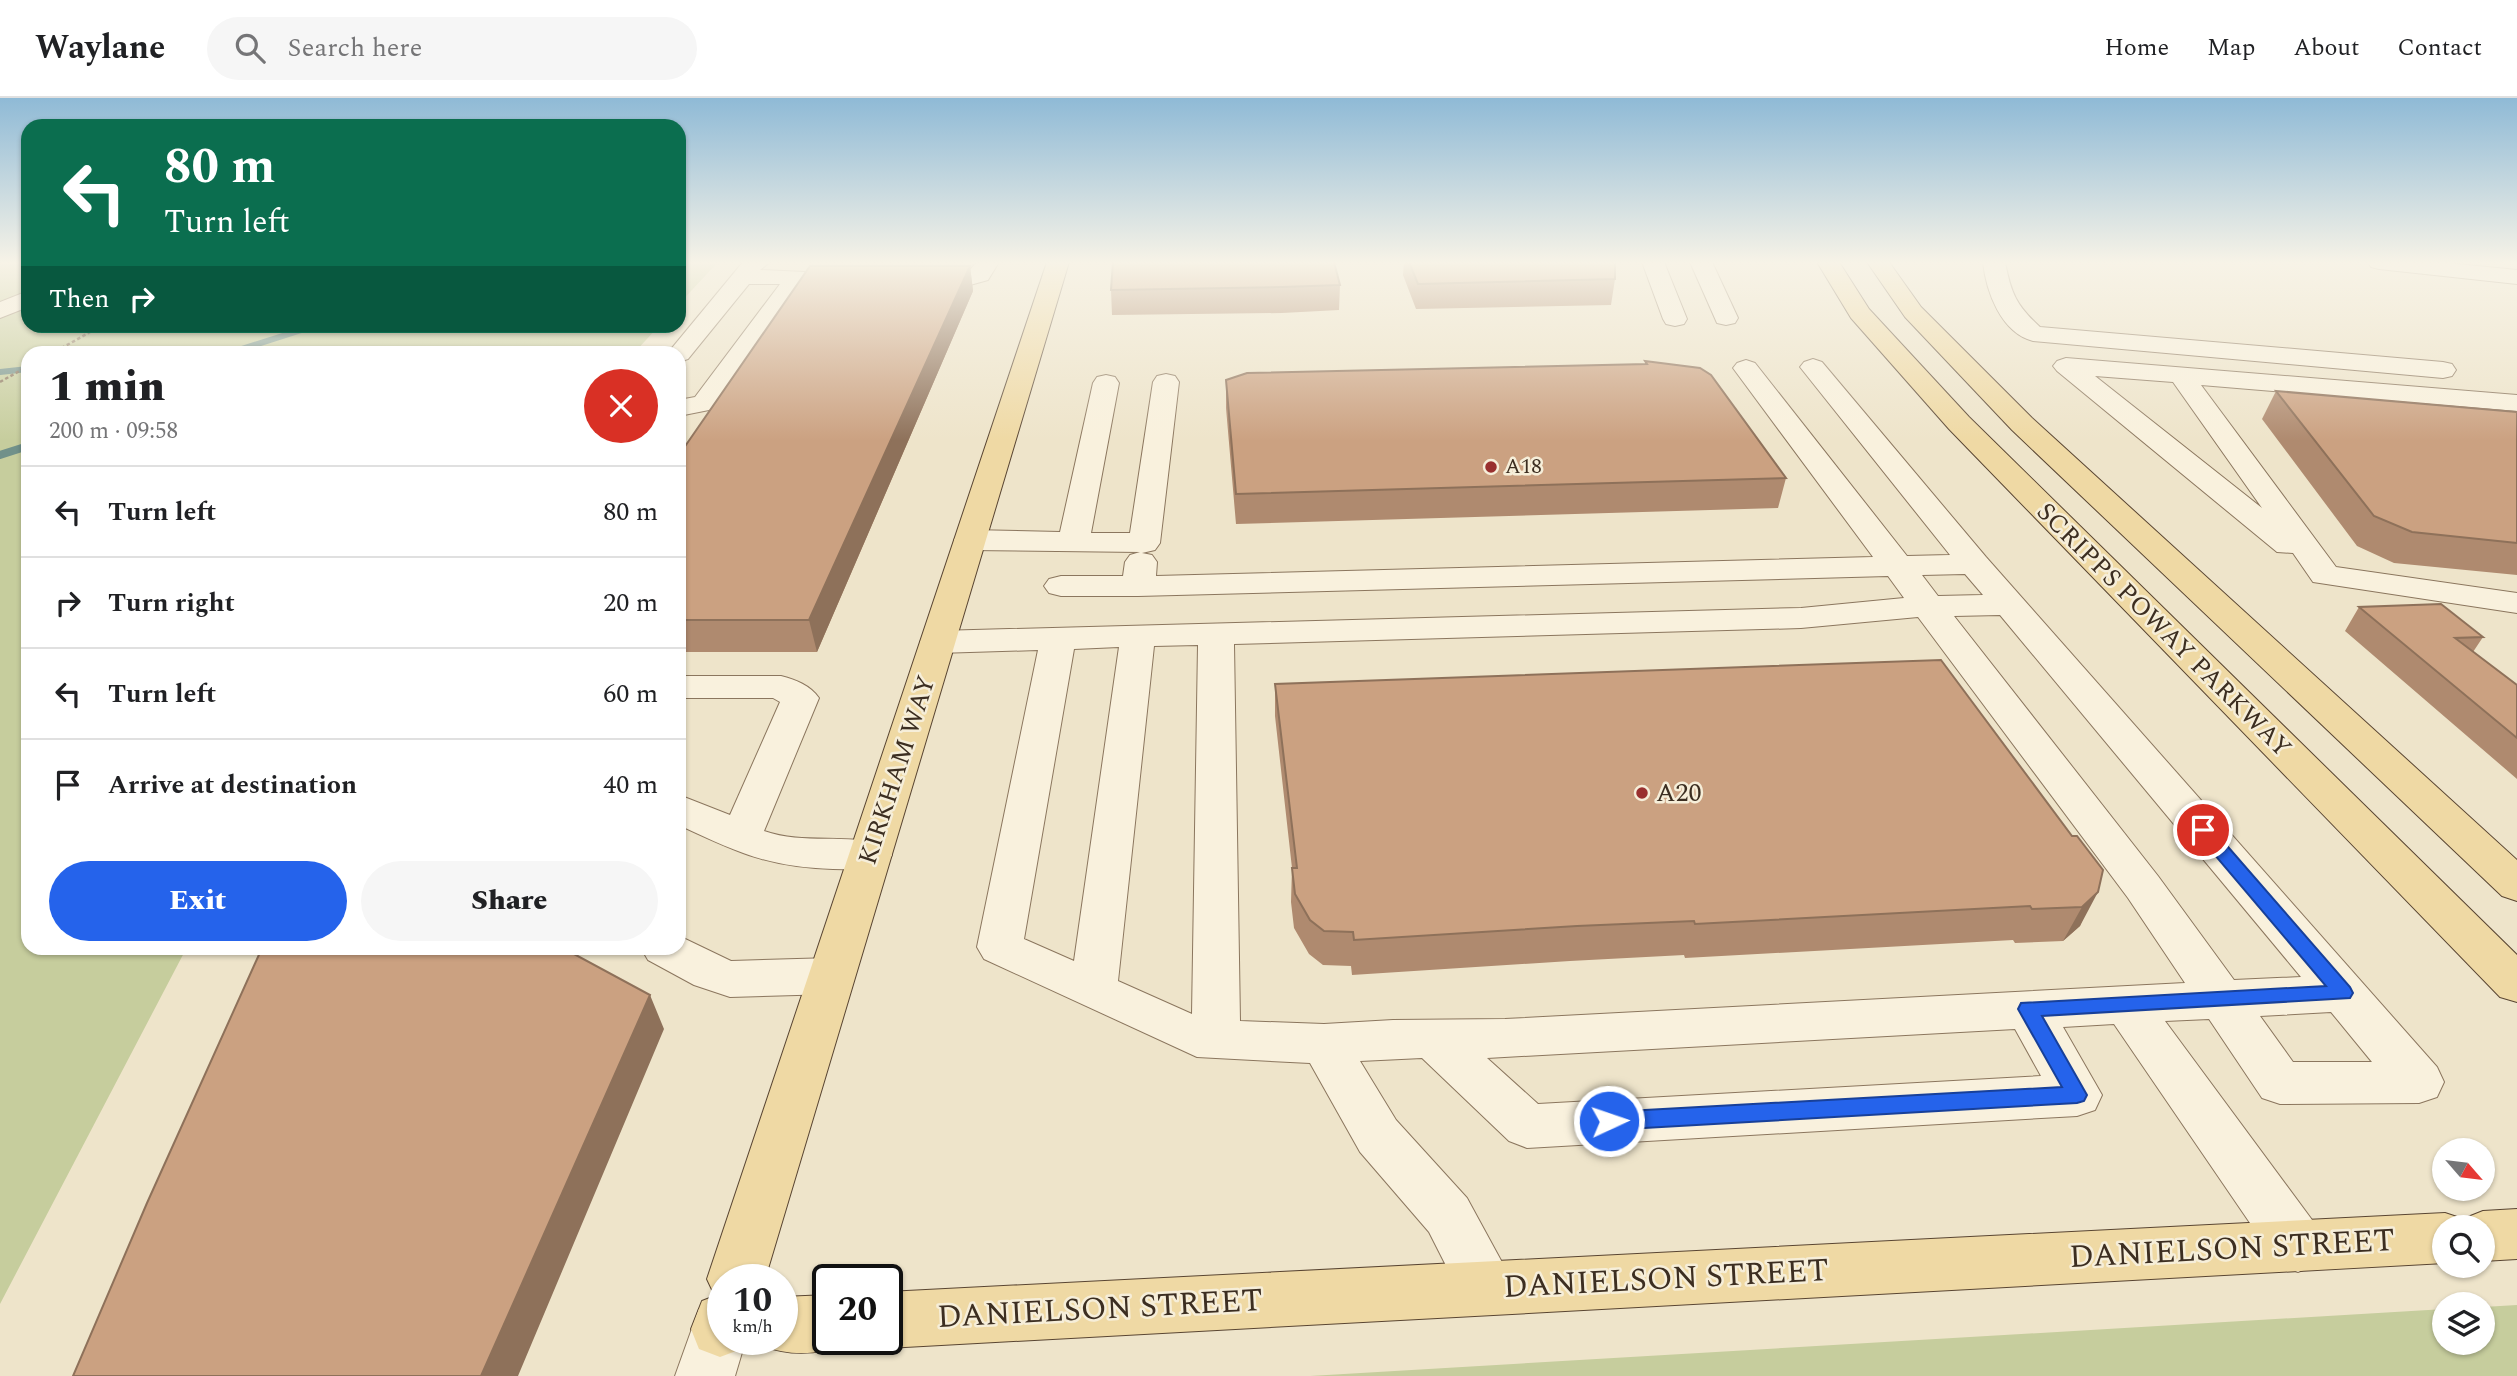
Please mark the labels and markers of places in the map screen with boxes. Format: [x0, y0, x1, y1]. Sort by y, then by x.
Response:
place label: A18 [1505, 451, 1542, 483]
marker: A18 [1483, 459, 1499, 475]
place label: A20 [1656, 773, 1702, 813]
marker: A20 [1634, 785, 1650, 801]
pin [2173, 800, 2233, 860]

